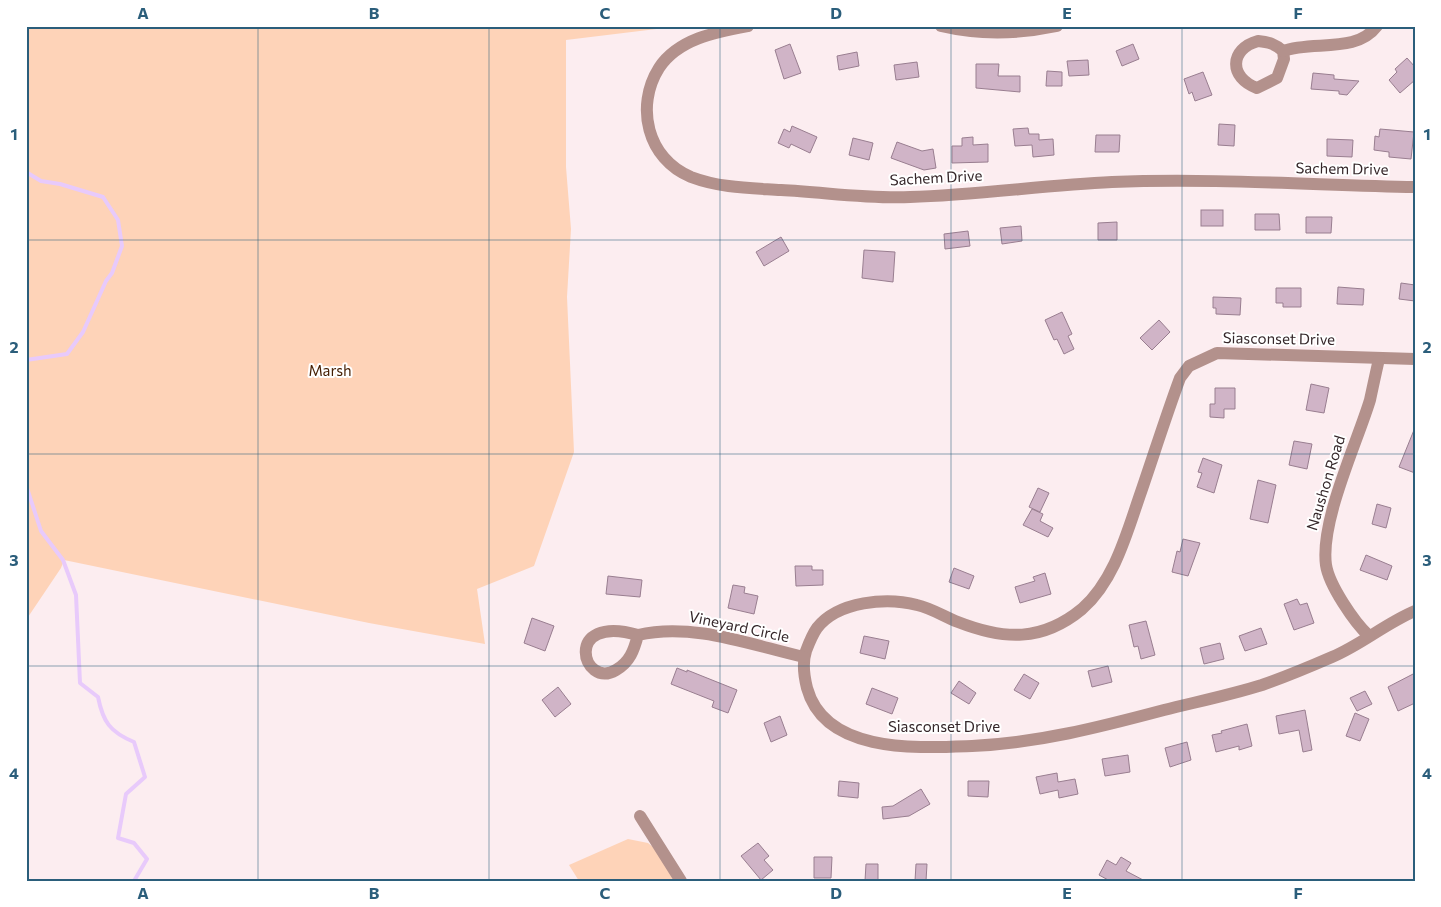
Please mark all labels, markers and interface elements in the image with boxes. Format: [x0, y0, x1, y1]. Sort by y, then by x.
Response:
text: A [137, 3, 149, 22]
text: B [369, 3, 380, 22]
text: C [600, 3, 611, 22]
text: D [830, 3, 842, 22]
text: E [1062, 3, 1072, 22]
text: F [1293, 3, 1303, 22]
text: 1 [10, 124, 18, 143]
text: 1 [1423, 124, 1431, 143]
street label: Sachem Drive [1295, 158, 1389, 178]
street label: Sachem Drive [889, 166, 983, 188]
street label: Siasconset Drive [1223, 328, 1335, 348]
text: 2 [9, 337, 19, 356]
text: 2 [1422, 337, 1432, 356]
park label: Marsh [308, 361, 352, 379]
street label: Naushon Road [1302, 433, 1348, 532]
text: 3 [9, 550, 19, 569]
text: 3 [1422, 550, 1432, 569]
street label: Vineyard Circle [687, 607, 791, 645]
street label: Siasconset Drive [888, 717, 1000, 735]
text: 4 [9, 763, 19, 782]
text: 4 [1422, 763, 1432, 782]
text: A [137, 883, 149, 902]
text: B [369, 883, 380, 902]
text: C [600, 883, 611, 902]
text: D [830, 883, 842, 902]
text: E [1062, 883, 1072, 902]
text: F [1293, 883, 1303, 902]

